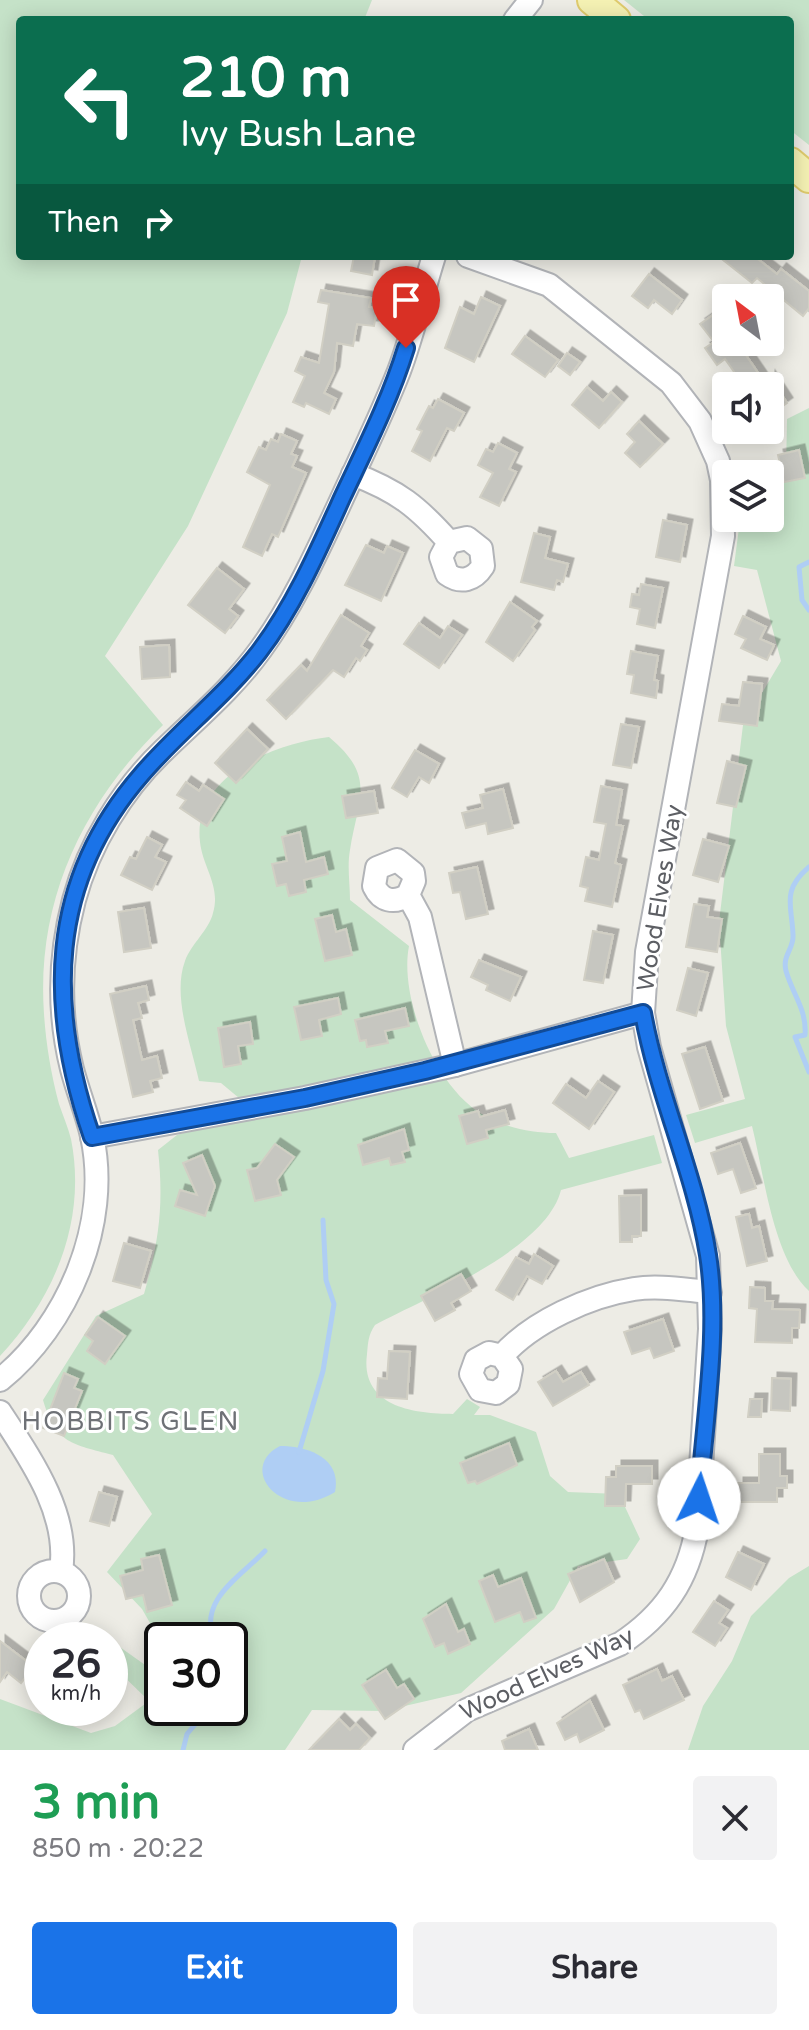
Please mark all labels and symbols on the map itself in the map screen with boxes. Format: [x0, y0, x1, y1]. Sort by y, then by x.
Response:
pin [372, 266, 440, 348]
north arrow [712, 284, 784, 356]
street label: Wood Elves Way [631, 803, 689, 993]
district label: HOBBITS GLEN [22, 1406, 240, 1437]
position arrow [657, 1457, 741, 1541]
street label: Wood Elves Way [455, 1621, 639, 1727]
speed limit sign: 30 [144, 1622, 248, 1726]

